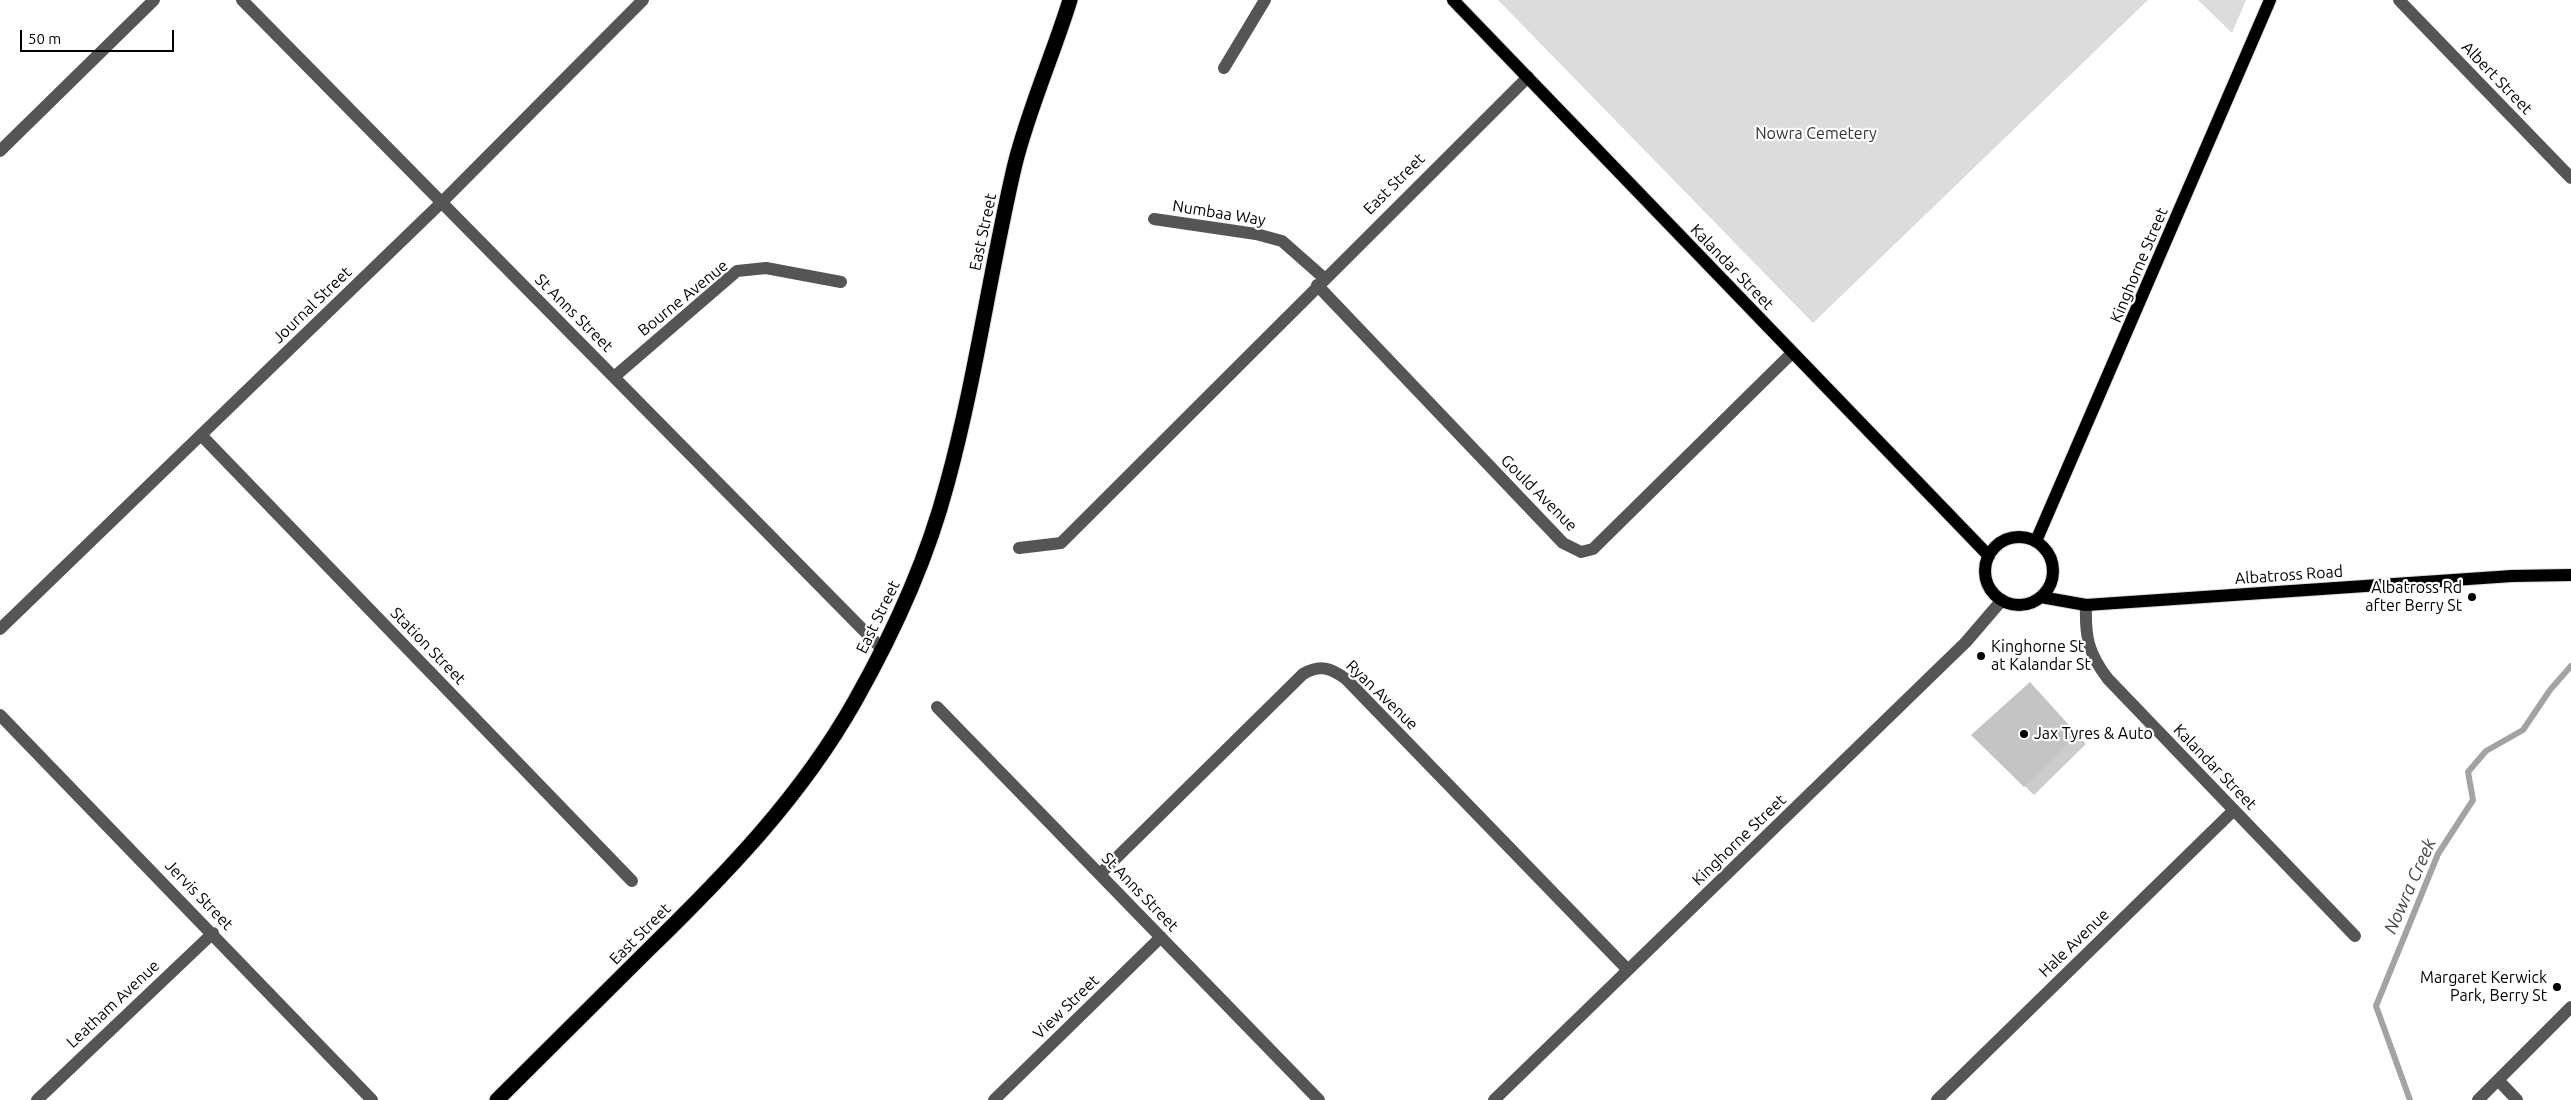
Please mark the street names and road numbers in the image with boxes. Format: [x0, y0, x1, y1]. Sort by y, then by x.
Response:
street label: Albert Street [2458, 38, 2536, 118]
street label: East Street [1359, 149, 1429, 219]
street label: East Street [965, 191, 1001, 273]
street label: Numbaa Way [1171, 196, 1267, 230]
street label: Kinghorne Street [2106, 205, 2172, 325]
street label: Kalandar Street [1686, 220, 1778, 314]
street label: Bourne Avenue [634, 256, 732, 340]
street label: Journal Street [269, 263, 355, 347]
street label: St Anns Street [531, 270, 617, 356]
street label: Gould Avenue [1497, 451, 1581, 535]
street label: Albatross Road [2234, 562, 2344, 588]
street label: East Street [852, 577, 904, 657]
street label: Station Street [386, 603, 470, 689]
street label: Ryan Avenue [1342, 656, 1422, 734]
street label: Kalandar Street [2169, 720, 2261, 814]
street label: Kinghorne Street [1688, 790, 1790, 890]
street label: St Anns Street [1098, 849, 1182, 935]
street label: Jervis Street [161, 856, 237, 934]
street label: East Street [605, 899, 675, 969]
street label: Hale Avenue [2035, 905, 2113, 981]
street label: Leatham Avenue [62, 956, 164, 1052]
street label: View Street [1029, 971, 1103, 1043]

